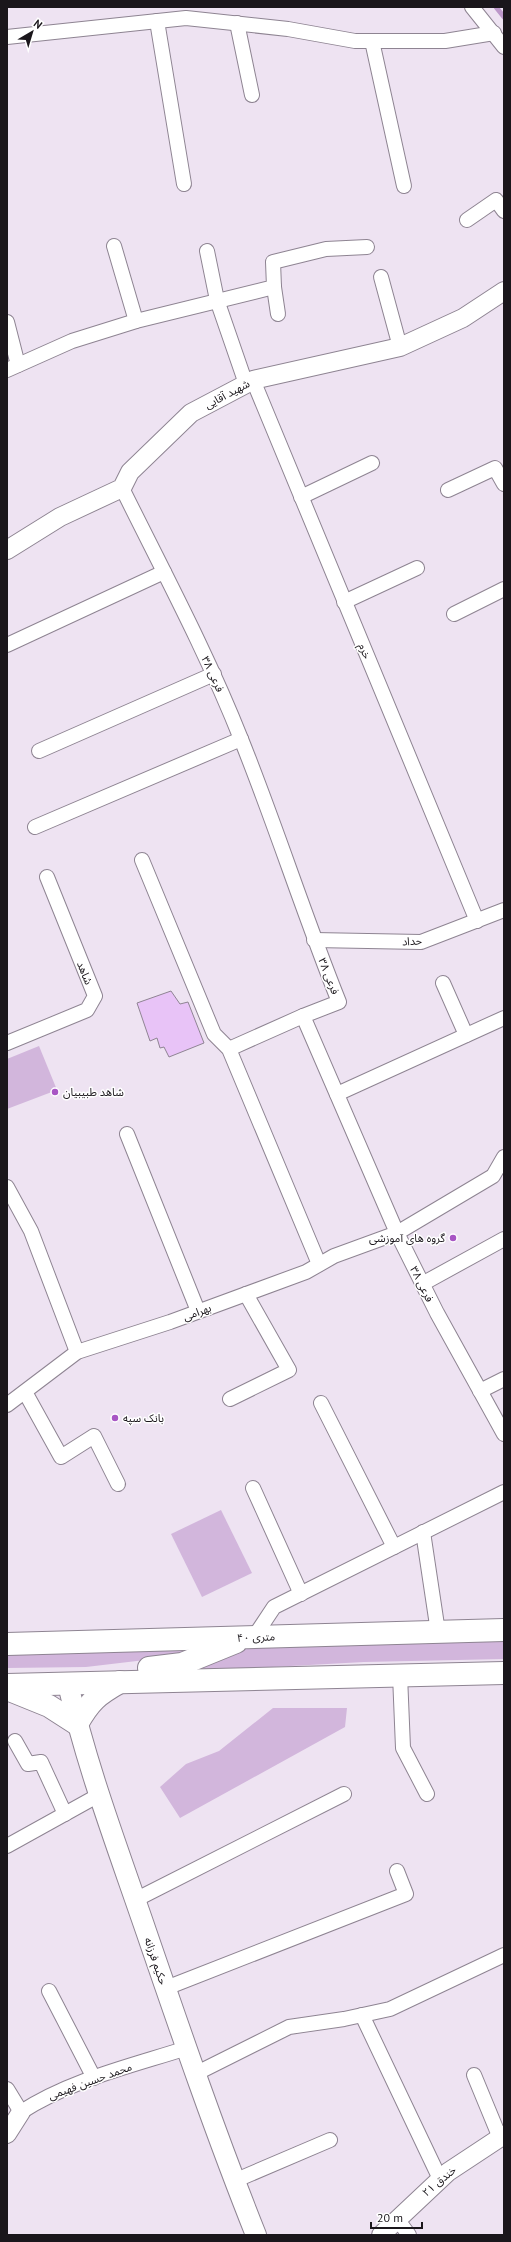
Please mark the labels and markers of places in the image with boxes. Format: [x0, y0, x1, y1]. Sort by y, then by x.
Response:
place label: شاهد طبیبیان [63, 1085, 124, 1099]
marker: شاهد طبیبیان [50, 1087, 60, 1097]
place label: گروه های آموزشی [369, 1231, 445, 1245]
marker: گروه های آموزشی [448, 1233, 458, 1243]
place label: بانک سپه [123, 1411, 164, 1426]
marker: بانک سپه [110, 1413, 120, 1423]

